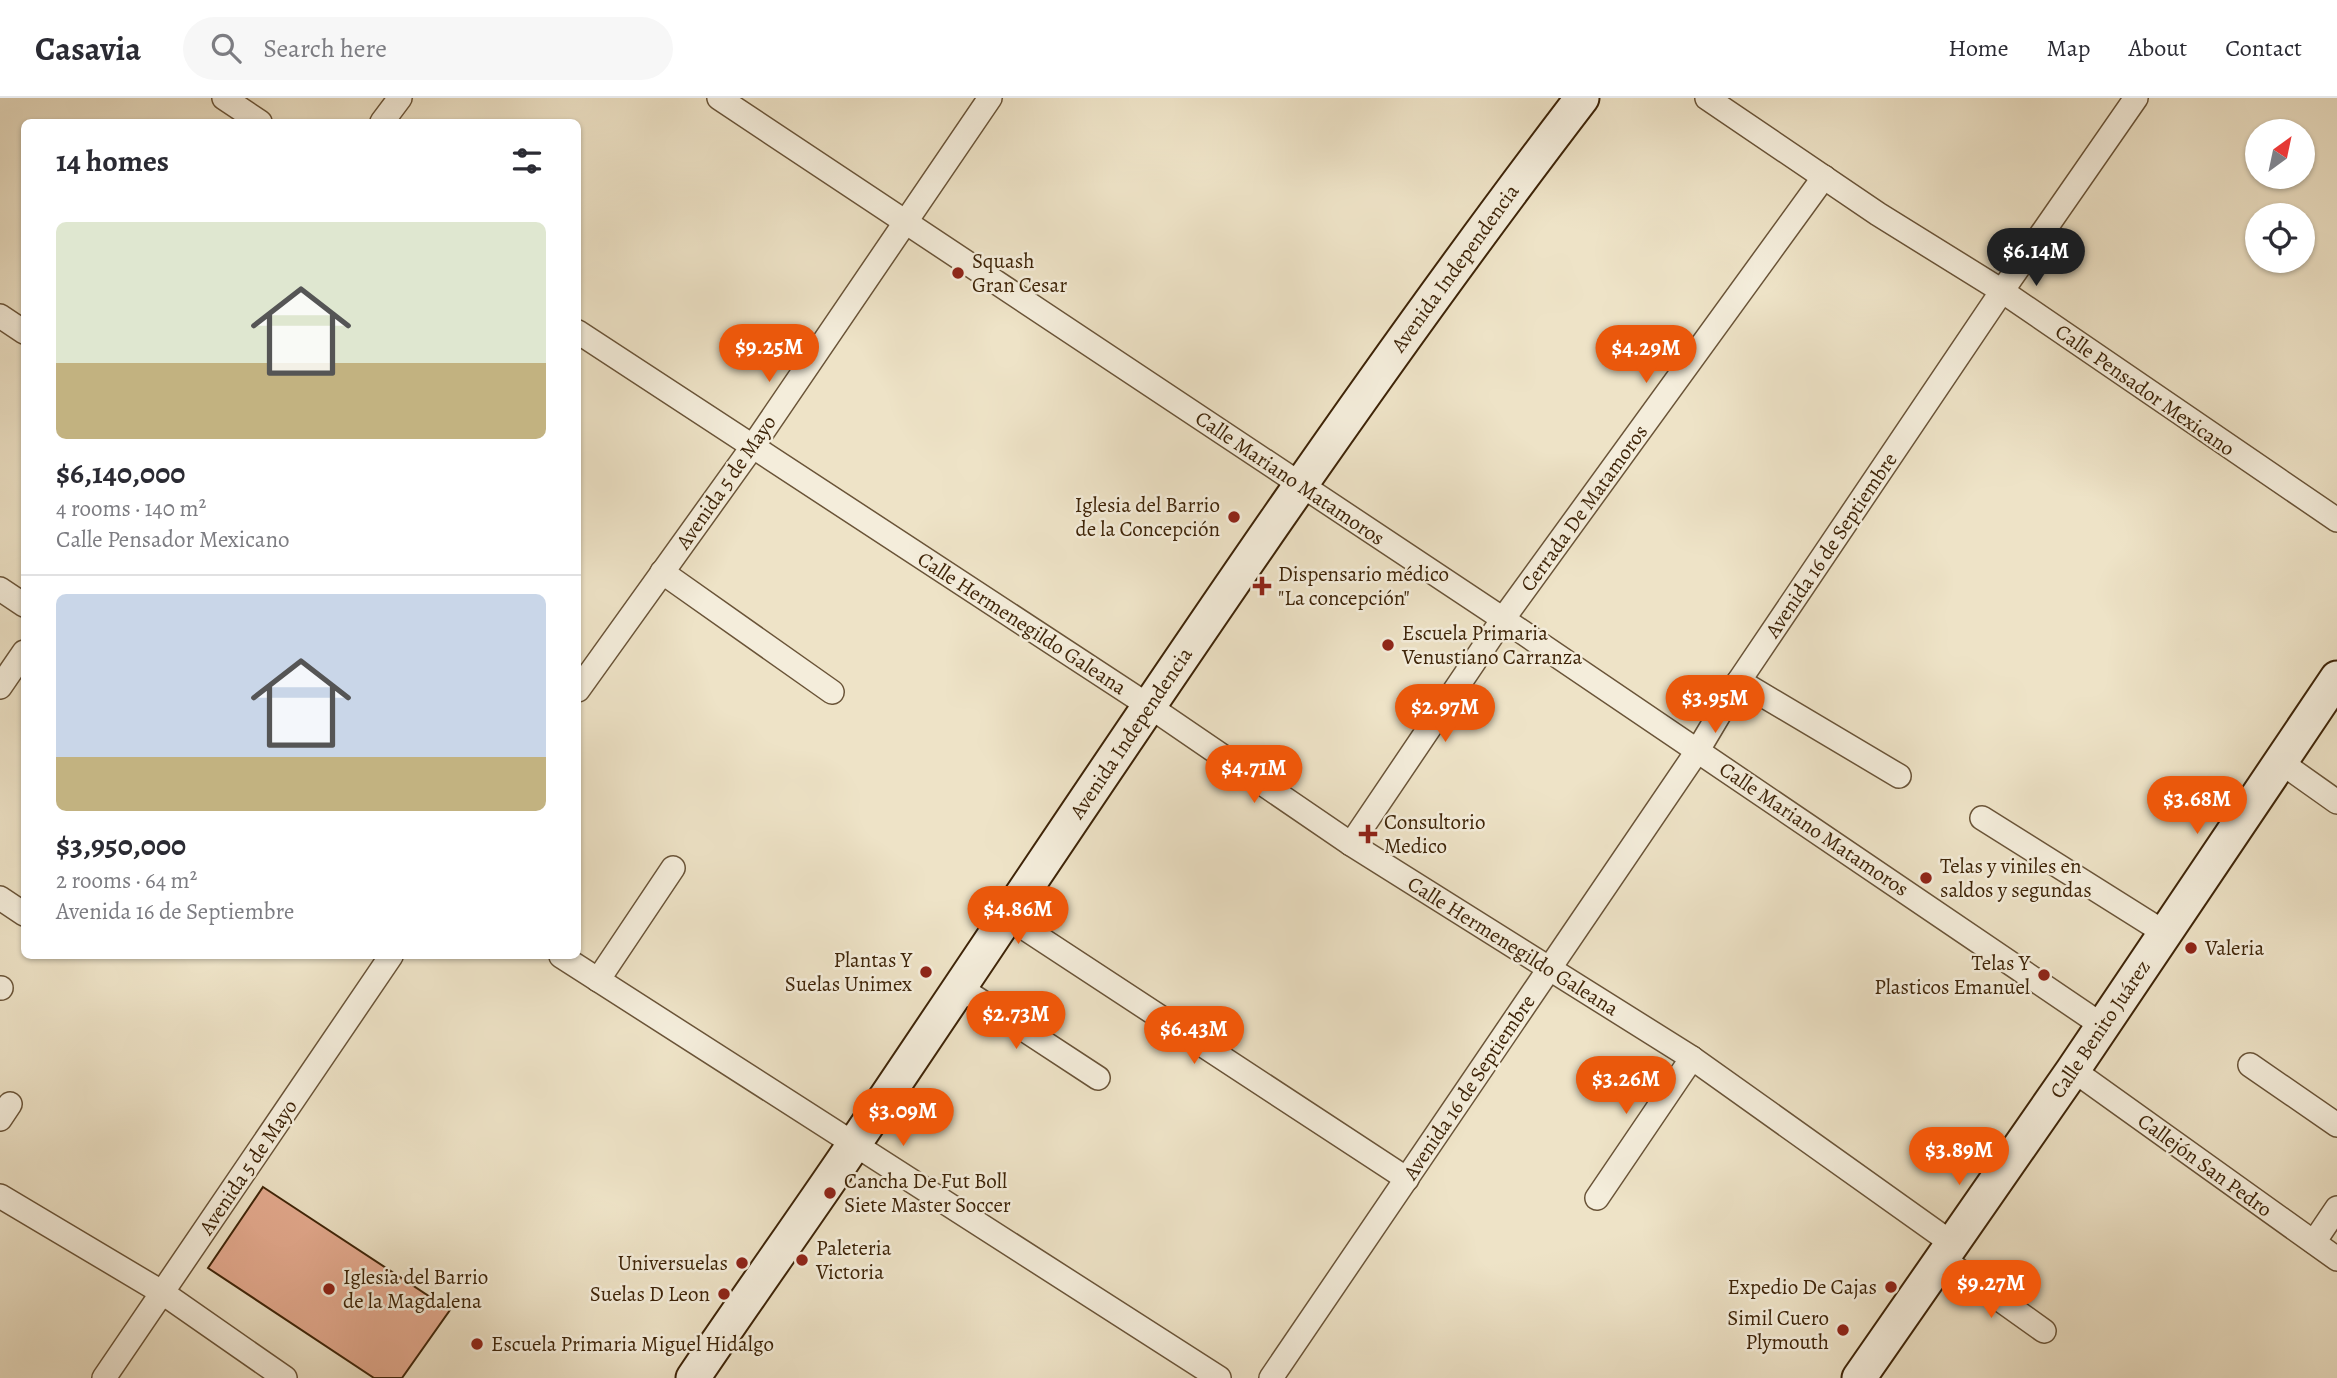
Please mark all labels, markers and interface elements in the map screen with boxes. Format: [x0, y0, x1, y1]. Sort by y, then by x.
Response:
search box [183, 17, 673, 80]
text: Casavia [35, 26, 141, 71]
icon: search [207, 29, 245, 67]
text: Search here [263, 31, 387, 66]
text: Home [1948, 32, 2009, 64]
text: Map [2047, 32, 2091, 64]
text: About [2129, 32, 2187, 64]
text: Contact [2225, 32, 2302, 64]
north arrow [2245, 119, 2315, 189]
map controls [2245, 119, 2315, 273]
text: 14 homes [56, 141, 169, 181]
icon: filters [508, 142, 546, 180]
street label: Avenida Independencia [1384, 178, 1526, 358]
button: locate [2245, 203, 2315, 273]
pin: $6.14M [1979, 228, 2093, 288]
text: $6.14M [2003, 235, 2069, 266]
place label: Squash Gran Cesar [972, 247, 1067, 299]
marker: Squash Gran Cesar [950, 265, 966, 281]
icon: home [238, 268, 364, 394]
street label: Calle Pensador Mexicano [2050, 317, 2240, 463]
pin: $9.25M [712, 324, 826, 384]
pin: $4.29M [1589, 326, 1703, 385]
text: $9.25M [735, 331, 803, 362]
text: $4.29M [1612, 332, 1680, 363]
street label: Calle Mariano Matamoros [1190, 404, 1390, 552]
street label: Avenida 5 de Mayo [669, 410, 783, 555]
street label: Cerrada De Matamoros [1514, 419, 1654, 597]
street label: Avenida 16 de Septiembre [1758, 447, 1903, 644]
text: $6,140,000 [56, 453, 185, 493]
place label: Iglesia del Barrio de la Concepción [1075, 491, 1220, 543]
text: 4 rooms · 140 m² [56, 493, 206, 524]
marker: Iglesia del Barrio de la Concepción [1226, 509, 1242, 525]
text: Calle Pensador Mexicano [56, 524, 289, 555]
street label: Calle Hermenegildo Galeana [912, 545, 1132, 701]
place label: Dispensario médico "La concepción" [1278, 560, 1449, 612]
marker: Dispensario médico "La concepción" [1252, 576, 1272, 596]
place label: Escuela Primaria Venustiano Carranza [1401, 619, 1582, 671]
marker: Escuela Primaria Venustiano Carranza [1380, 637, 1396, 653]
icon: home [238, 640, 364, 766]
street label: Avenida Independencia [1063, 642, 1199, 825]
pin: $3.95M [1658, 676, 1772, 735]
text: $3.95M [1682, 682, 1748, 713]
pin: $2.97M [1388, 684, 1502, 744]
text: $2.97M [1411, 691, 1479, 722]
pin: $4.71M [1197, 746, 1311, 805]
text: $4.71M [1221, 752, 1287, 783]
street label: Calle Mariano Matamoros [1714, 755, 1914, 903]
pin: $3.68M [2140, 776, 2254, 836]
text: $3.68M [2163, 783, 2231, 814]
place label: Consultorio Medico [1384, 808, 1485, 860]
marker: Consultorio Medico [1358, 824, 1378, 844]
text: $3,950,000 [56, 825, 186, 865]
place label: Telas y viniles en saldos y segundas [1940, 852, 2092, 904]
text: 2 rooms · 64 m² [56, 865, 197, 896]
street label: Calle Hermenegildo Galeana [1402, 870, 1624, 1023]
marker: Telas y viniles en saldos y segundas [1918, 870, 1934, 886]
pin: $4.86M [961, 886, 1075, 946]
text: $4.86M [984, 893, 1052, 924]
text: Avenida 16 de Septiembre [56, 896, 294, 927]
place label: Valeria [2204, 934, 2264, 962]
marker: Valeria [2183, 940, 2199, 956]
place label: Plantas Y Suelas Unimex [785, 946, 913, 998]
place label: Telas Y Plasticos Emanuel [1874, 949, 2031, 1001]
street label: Calle Benito Juárez [2043, 954, 2157, 1104]
marker: Plantas Y Suelas Unimex [918, 964, 934, 980]
marker: Telas Y Plasticos Emanuel [2036, 967, 2052, 983]
street label: Avenida 16 de Septiembre [1396, 989, 1541, 1186]
pin: $2.73M [959, 992, 1073, 1051]
text: $2.73M [982, 998, 1050, 1029]
pin: $6.43M [1137, 1006, 1251, 1066]
text: $6.43M [1160, 1013, 1228, 1044]
pin: $3.26M [1569, 1056, 1683, 1116]
text: $3.26M [1592, 1063, 1660, 1094]
pin: $3.09M [846, 1088, 960, 1148]
street label: Avenida 5 de Mayo [192, 1094, 304, 1241]
text: $3.09M [869, 1095, 937, 1126]
street label: Callejón San Pedro [2132, 1107, 2278, 1223]
pin: $3.89M [1902, 1128, 2016, 1187]
text: $3.89M [1925, 1134, 1993, 1165]
place label: Cancha De Fut Boll Siete Master Soccer [844, 1167, 1011, 1219]
marker: Cancha De Fut Boll Siete Master Soccer [822, 1185, 838, 1201]
place label: Paleteria Victoria [815, 1234, 892, 1286]
place label: Universuelas [618, 1249, 728, 1277]
marker: Paleteria Victoria [794, 1252, 810, 1268]
marker: Universuelas [734, 1255, 750, 1271]
pin: $9.27M [1934, 1260, 2048, 1320]
place label: Iglesia del Barrio de la Magdalena [343, 1263, 488, 1315]
text: $9.27M [1957, 1267, 2025, 1298]
place label: Expedio De Cajas [1728, 1273, 1877, 1301]
marker: Expedio De Cajas [1883, 1279, 1899, 1295]
place label: Suelas D Leon [590, 1280, 710, 1308]
marker: Iglesia del Barrio de la Magdalena [321, 1281, 337, 1297]
marker: Suelas D Leon [716, 1286, 732, 1302]
place label: Simil Cuero Plymouth [1727, 1304, 1829, 1356]
marker: Simil Cuero Plymouth [1835, 1322, 1851, 1338]
place label: Escuela Primaria Miguel Hidalgo [491, 1330, 774, 1358]
marker: Escuela Primaria Miguel Hidalgo [469, 1336, 485, 1352]

